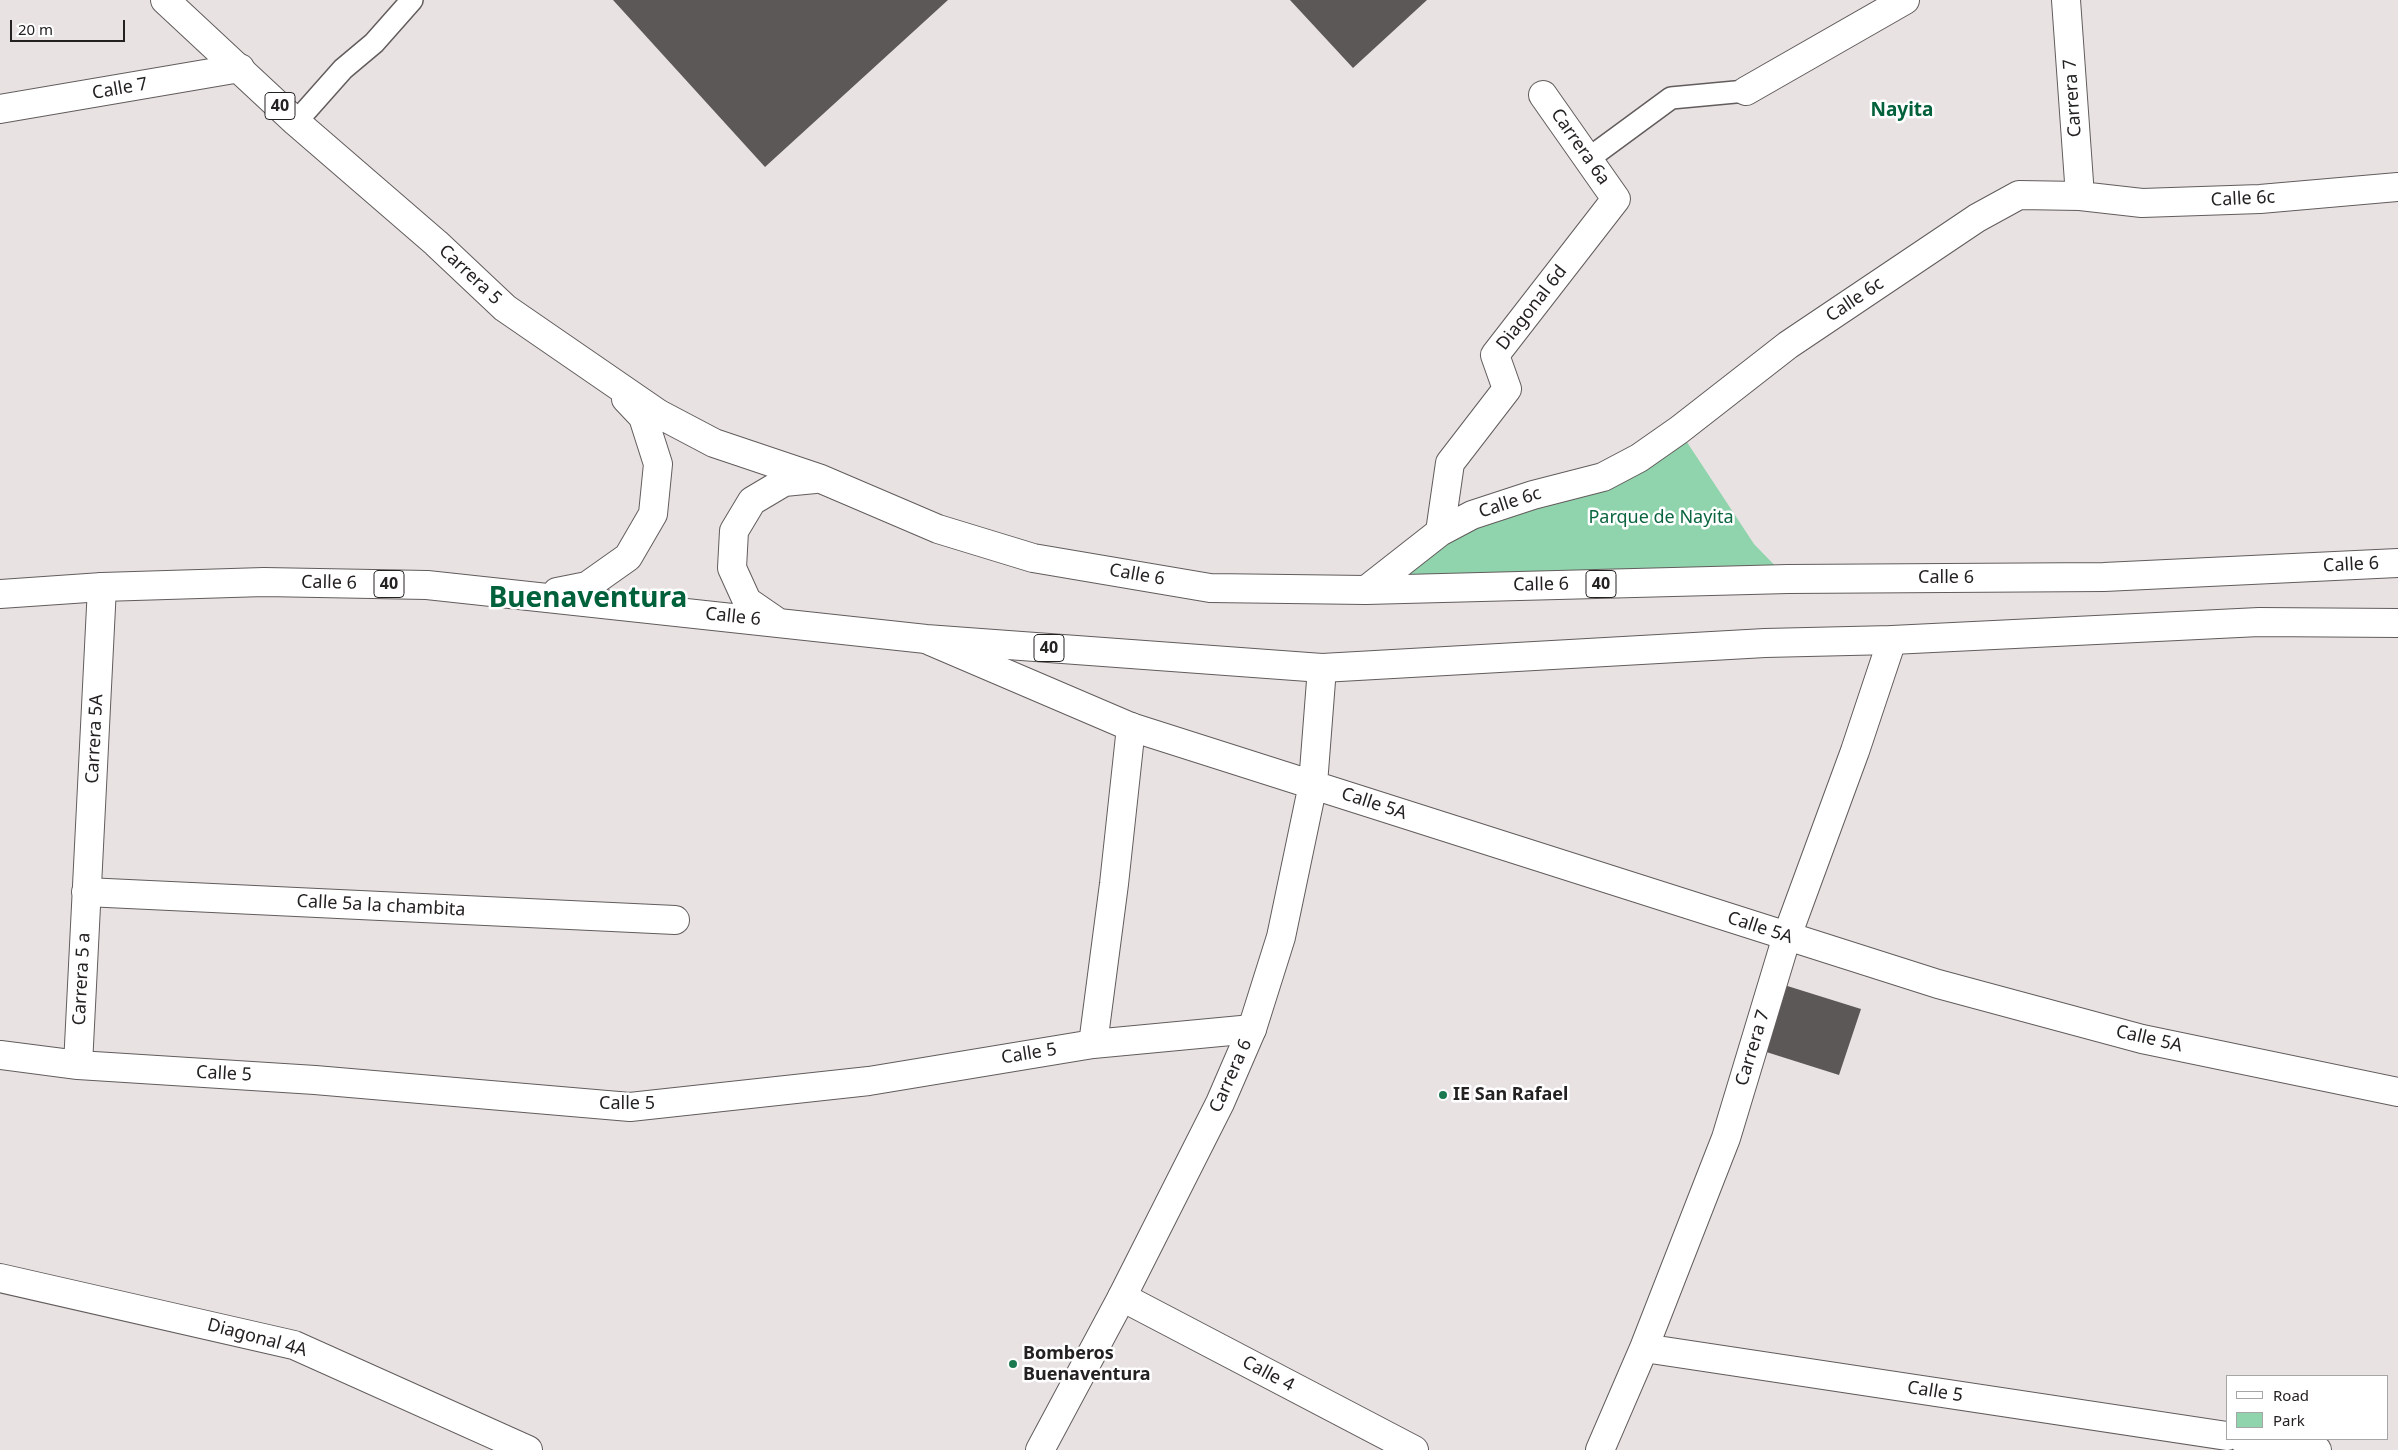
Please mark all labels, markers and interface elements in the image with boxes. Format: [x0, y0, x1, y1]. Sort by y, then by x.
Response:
scale bar [12, 10, 128, 42]
text: 20 m [18, 19, 53, 39]
street label: Carrera 7 [2059, 58, 2087, 138]
street label: Calle 7 [91, 74, 149, 104]
road number: 40 [265, 92, 295, 120]
district label: Nayita [1871, 100, 1933, 122]
street label: Carrera 6a [1546, 105, 1614, 189]
street label: Calle 6c [2210, 187, 2276, 211]
street label: Carrera 5 [434, 240, 506, 310]
street label: Diagonal 6d [1492, 261, 1572, 355]
street label: Calle 6c [1822, 273, 1888, 327]
street label: Calle 6c [1476, 483, 1544, 523]
park label: Parque de Nayita [1588, 507, 1734, 529]
street label: Calle 6 [2323, 553, 2379, 577]
street label: Calle 6 [1108, 560, 1166, 590]
street label: Calle 6 [1918, 567, 1974, 589]
road number: 40 [374, 570, 404, 598]
road number: 40 [1586, 570, 1616, 598]
street label: Calle 6 [301, 572, 357, 594]
street label: Calle 6 [1513, 574, 1569, 596]
district label: Buenaventura [489, 582, 687, 616]
street label: Calle 6 [704, 603, 762, 631]
road number: 40 [1034, 634, 1064, 661]
street label: Carrera 5A [82, 694, 108, 784]
street label: Calle 5A [1339, 783, 1409, 825]
street label: Calle 5a la chambita [296, 891, 466, 921]
street label: Calle 5A [1725, 907, 1795, 949]
street label: Carrera 5 a [69, 932, 95, 1026]
street label: Carrera 7 [1731, 1007, 1775, 1089]
street label: Calle 5A [2114, 1021, 2184, 1057]
street label: Carrera 6 [1205, 1036, 1257, 1116]
street label: Calle 5 [1000, 1039, 1058, 1069]
street label: Calle 5 [196, 1062, 252, 1086]
place label: IE San Rafael [1453, 1084, 1568, 1106]
marker: IE San Rafael [1437, 1089, 1449, 1101]
street label: Calle 5 [599, 1093, 655, 1115]
street label: Diagonal 4A [205, 1314, 309, 1362]
place label: Bomberos Buenaventura [1023, 1343, 1151, 1386]
street label: Calle 4 [1238, 1351, 1298, 1397]
marker: Bomberos Buenaventura [1007, 1358, 1019, 1370]
legend [2226, 1375, 2388, 1440]
street label: Calle 5 [1906, 1377, 1964, 1407]
text: Road [2273, 1385, 2309, 1405]
text: Park [2273, 1410, 2305, 1430]

